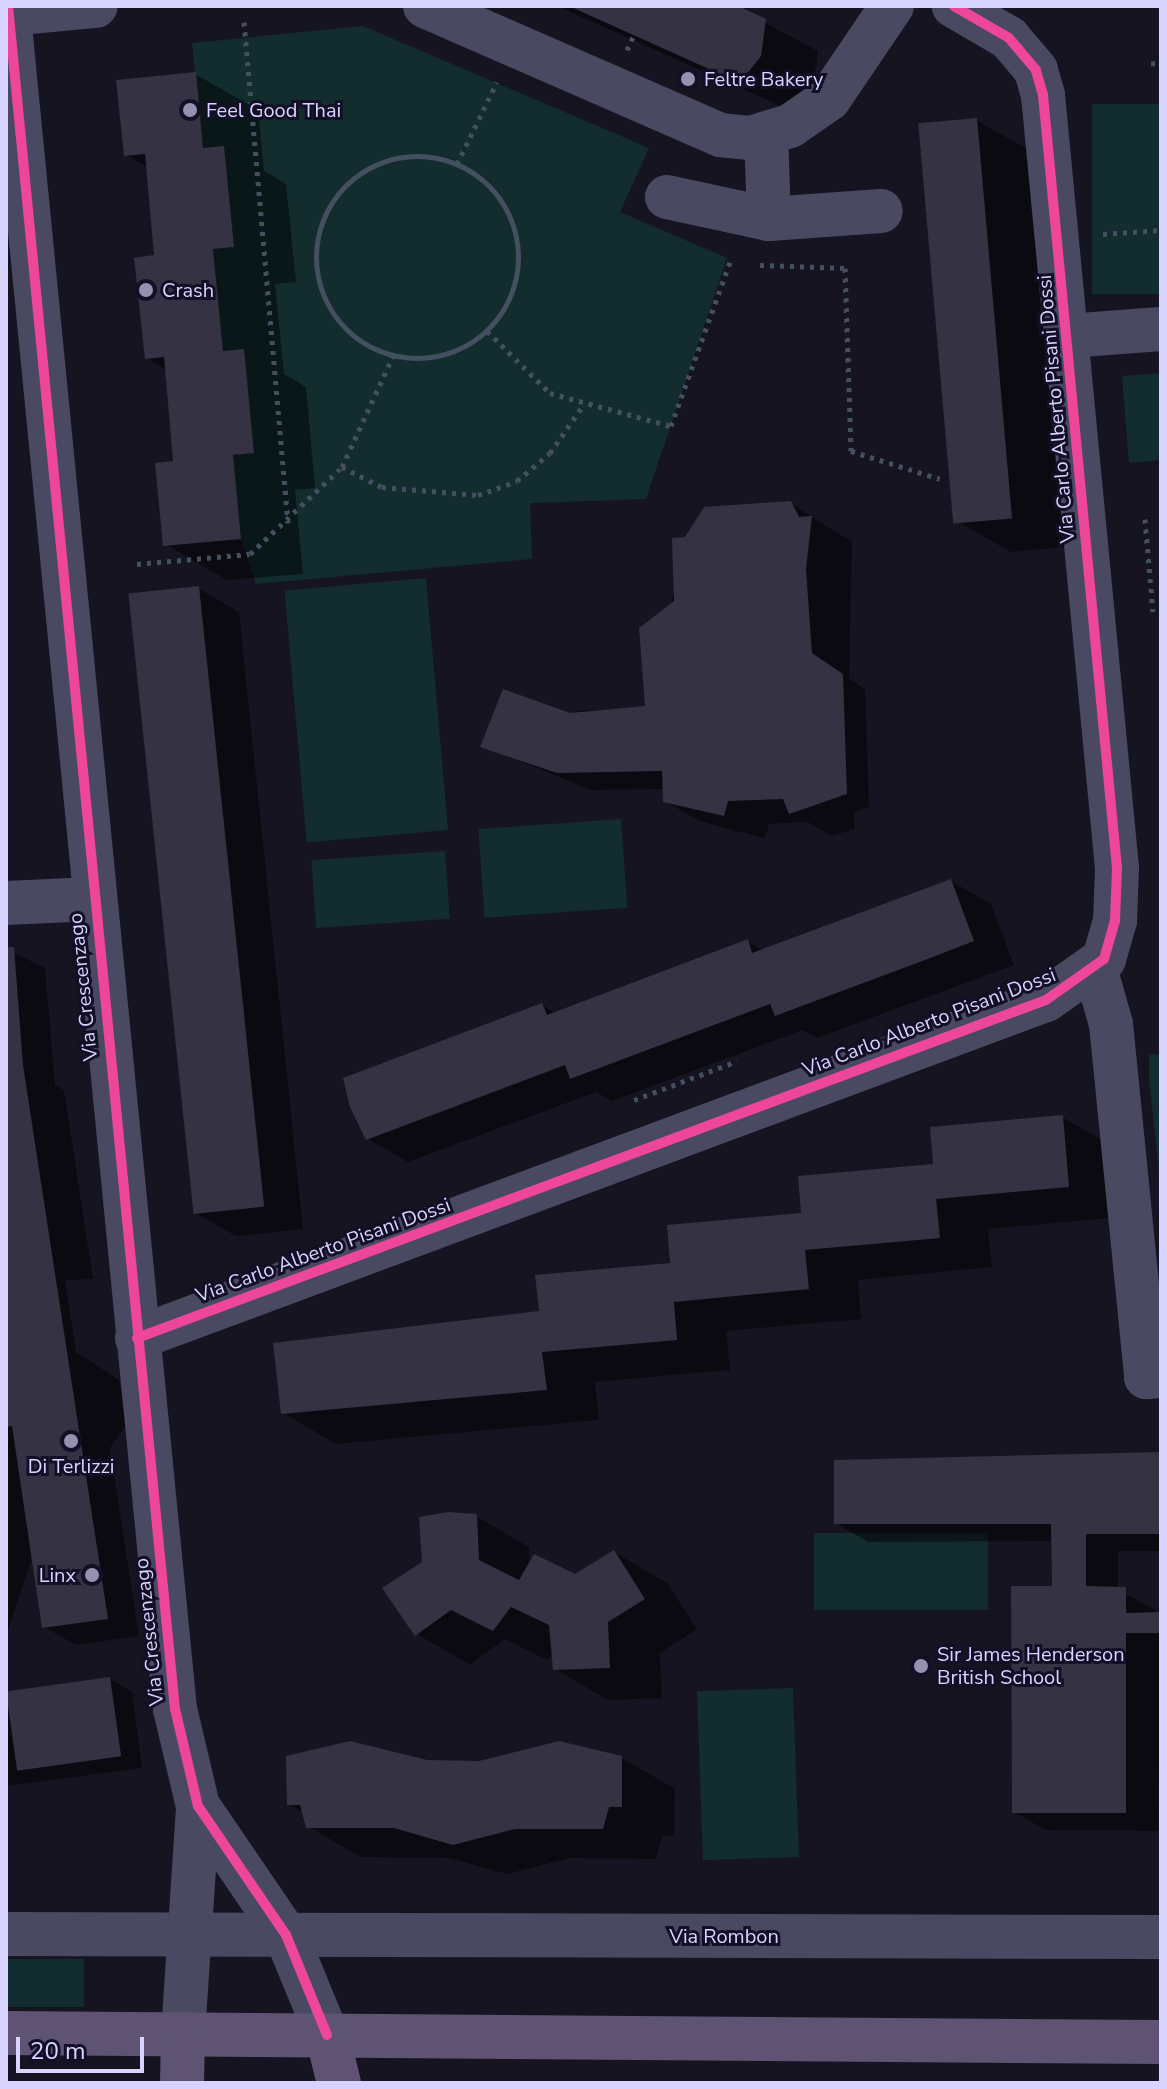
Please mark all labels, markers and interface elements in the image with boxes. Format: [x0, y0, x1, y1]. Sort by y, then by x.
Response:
place label: Feltre Bakery [704, 67, 823, 91]
marker: Feltre Bakery [679, 70, 697, 88]
place label: Feel Good Thai [206, 98, 341, 122]
marker: Feel Good Thai [181, 101, 199, 119]
street label: Via Carlo Alberto Pisani Dossi [1032, 274, 1080, 544]
place label: Crash [162, 278, 214, 302]
marker: Crash [137, 281, 155, 299]
street label: Via Crescenzago [63, 912, 103, 1062]
street label: Via Carlo Alberto Pisani Dossi [799, 963, 1059, 1081]
street label: Via Carlo Alberto Pisani Dossi [192, 1193, 454, 1307]
marker: Di Terlizzi [62, 1432, 80, 1450]
place label: Di Terlizzi [28, 1454, 114, 1478]
street label: Via Crescenzago [129, 1557, 169, 1707]
place label: Linx [39, 1563, 76, 1587]
marker: Linx [83, 1566, 101, 1584]
place label: Sir James Henderson British School [937, 1642, 1125, 1689]
marker: Sir James Henderson British School [912, 1657, 930, 1675]
street label: Via Rombon [669, 1924, 779, 1948]
scale bar [20, 2021, 148, 2071]
text: 20 m [30, 2035, 86, 2067]

